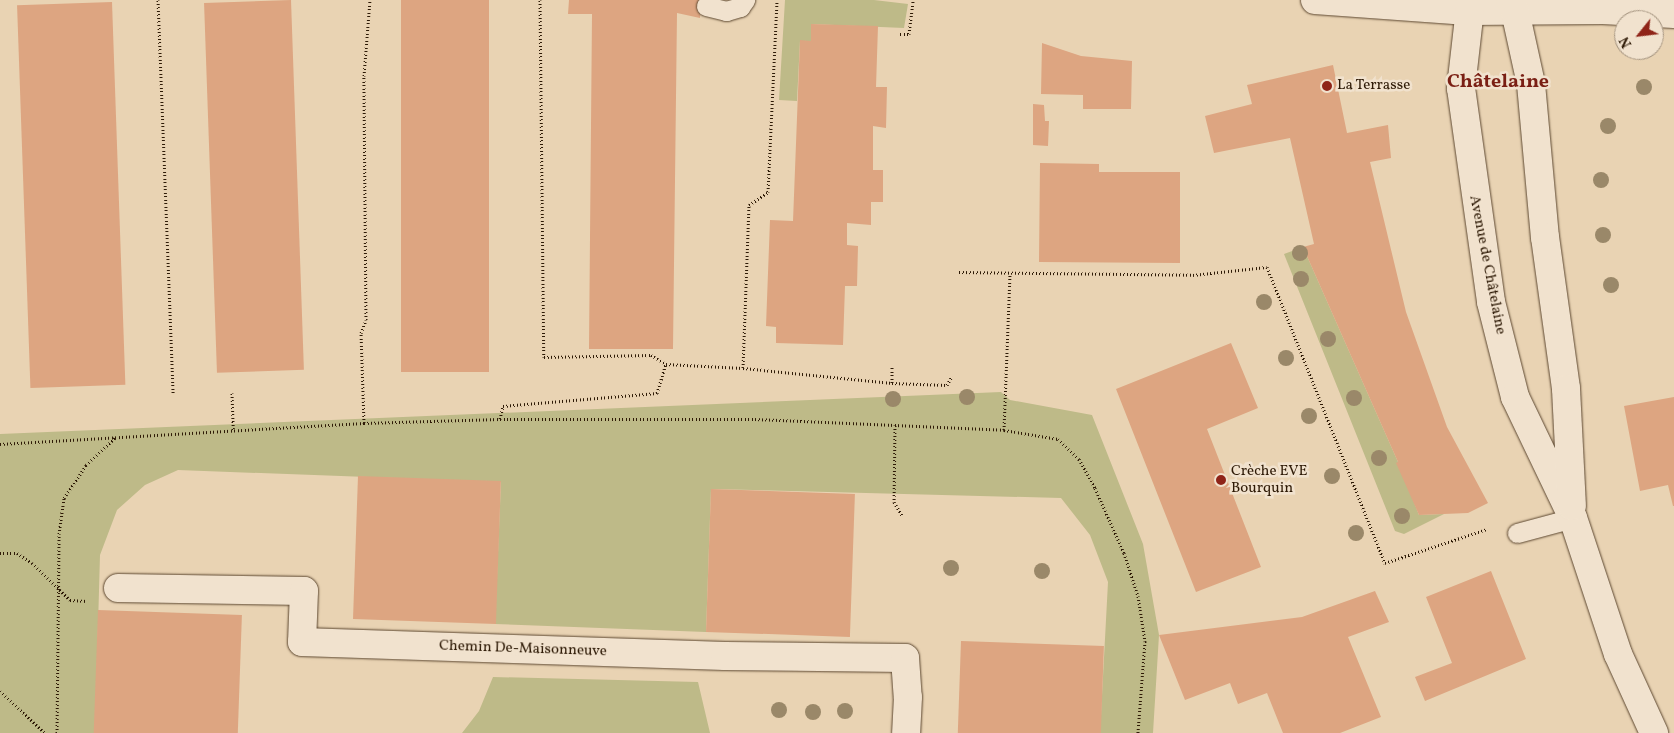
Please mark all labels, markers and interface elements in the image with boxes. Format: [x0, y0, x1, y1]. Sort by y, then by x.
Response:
north arrow [1614, 10, 1664, 60]
text: N [1616, 33, 1637, 51]
district label: Châtelaine [1447, 70, 1549, 94]
place label: La Terrasse [1337, 77, 1411, 95]
marker: La Terrasse [1321, 80, 1333, 92]
street label: Avenue de Châtelaine [1465, 194, 1509, 336]
place label: Crèche EVE Bourquin [1231, 462, 1308, 497]
marker: Crèche EVE Bourquin [1215, 474, 1227, 486]
street label: Chemin De-Maisonneuve [439, 637, 607, 661]

